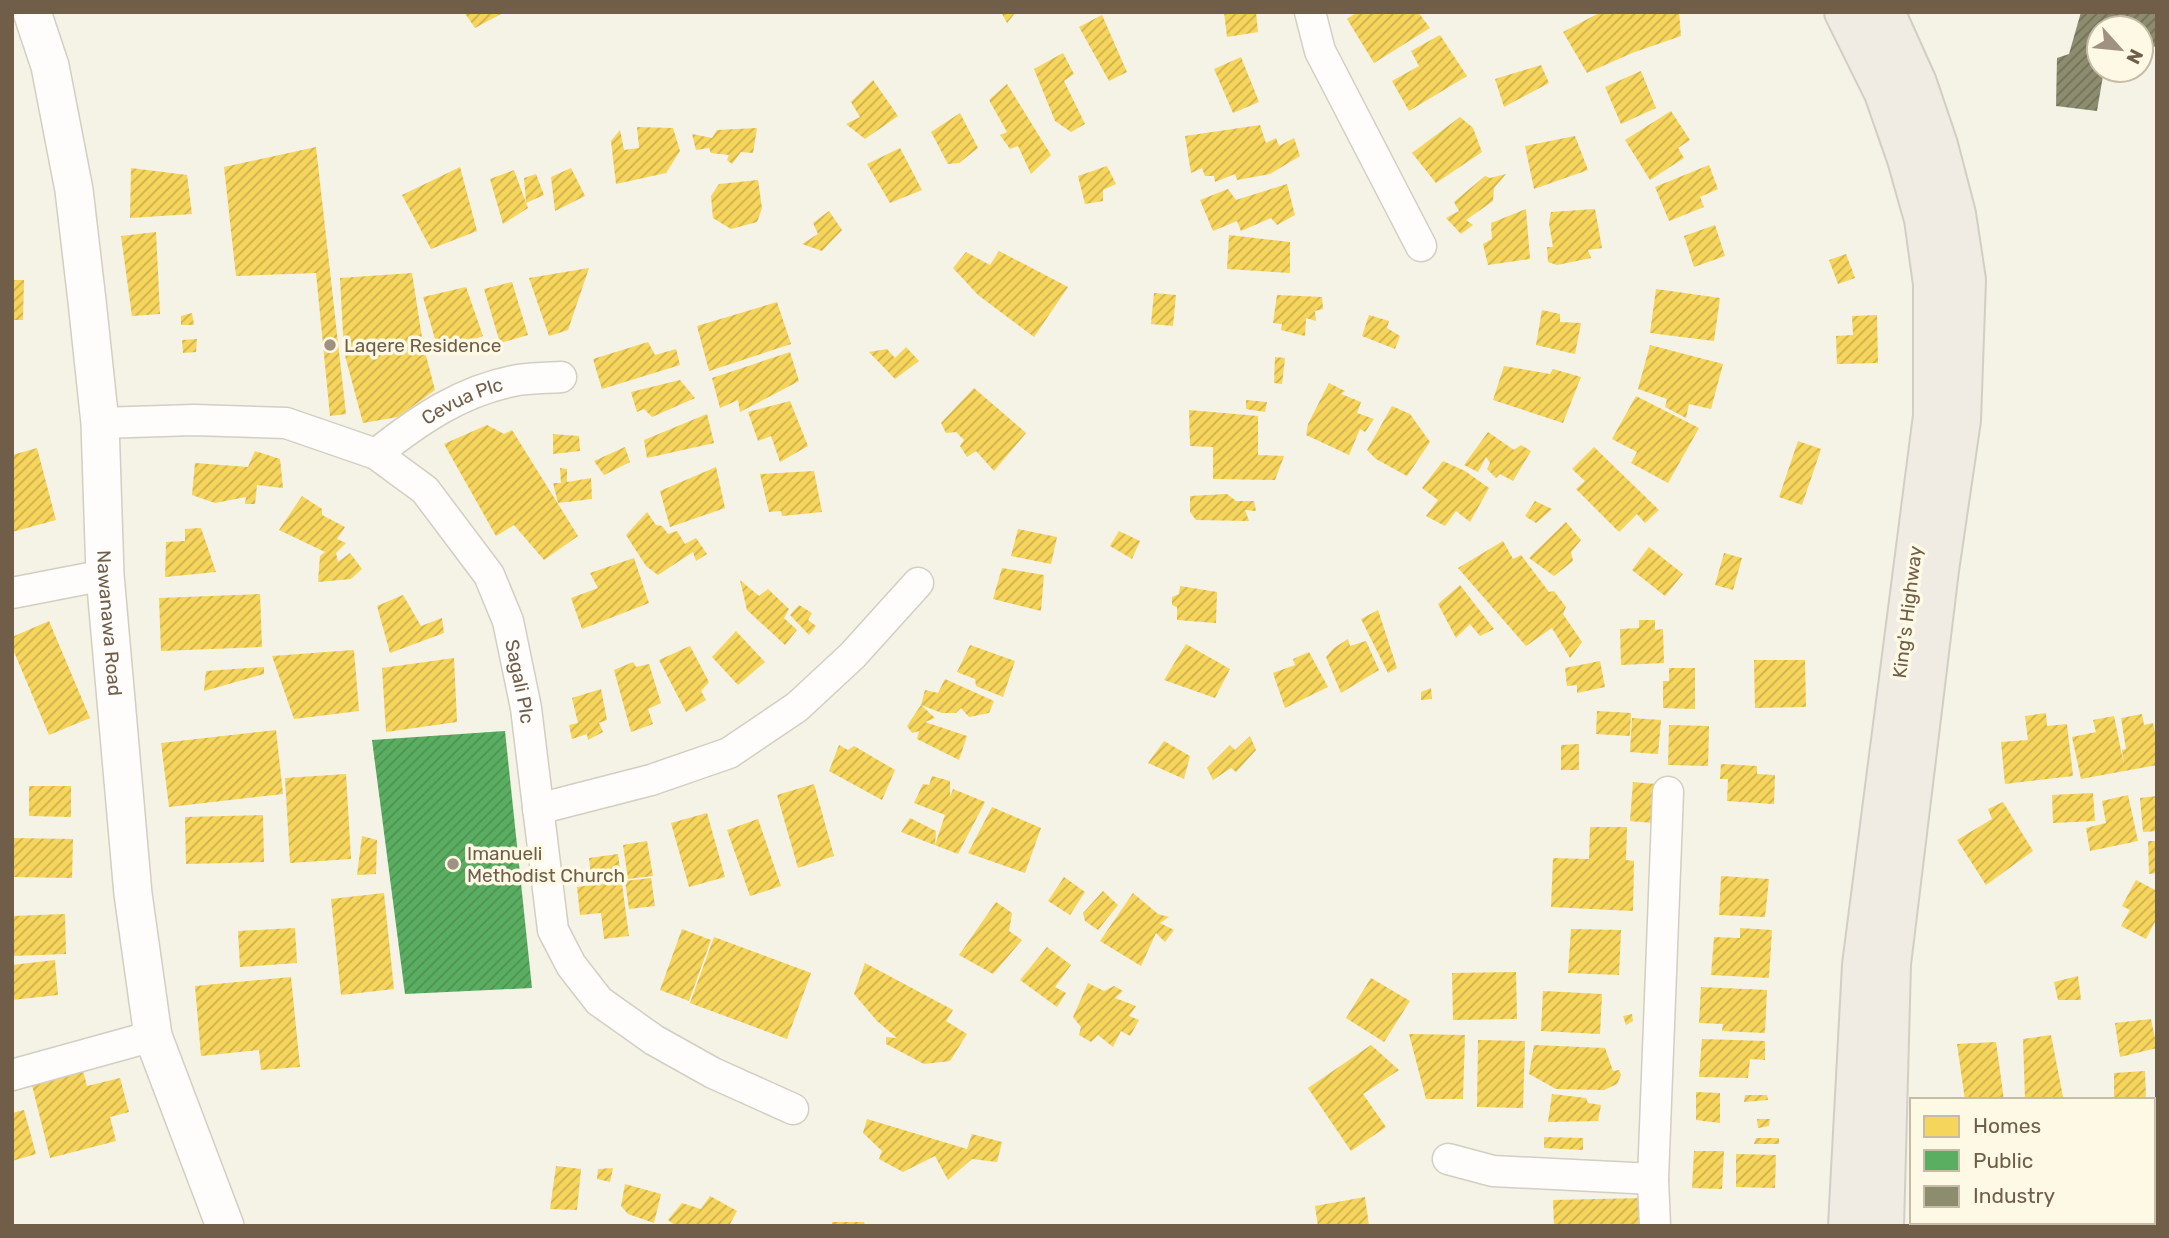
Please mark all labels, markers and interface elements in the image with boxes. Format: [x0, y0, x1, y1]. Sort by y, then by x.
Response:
north arrow [2085, 14, 2155, 84]
text: N [2121, 45, 2148, 68]
place label: Laqere Residence [344, 334, 501, 357]
marker: Laqere Residence [322, 337, 338, 353]
street label: Cevua Plc [417, 373, 505, 430]
street label: King's Highway [1888, 544, 1927, 680]
street label: Nawanawa Road [92, 550, 127, 697]
street label: Sagali Plc [500, 637, 539, 725]
place label: Imanueli Methodist Church [467, 842, 625, 887]
marker: Imanueli Methodist Church [445, 856, 461, 872]
legend [1910, 1098, 2155, 1224]
text: Homes [1973, 1113, 2041, 1138]
text: Public [1973, 1148, 2033, 1173]
text: Industry [1973, 1183, 2055, 1208]

